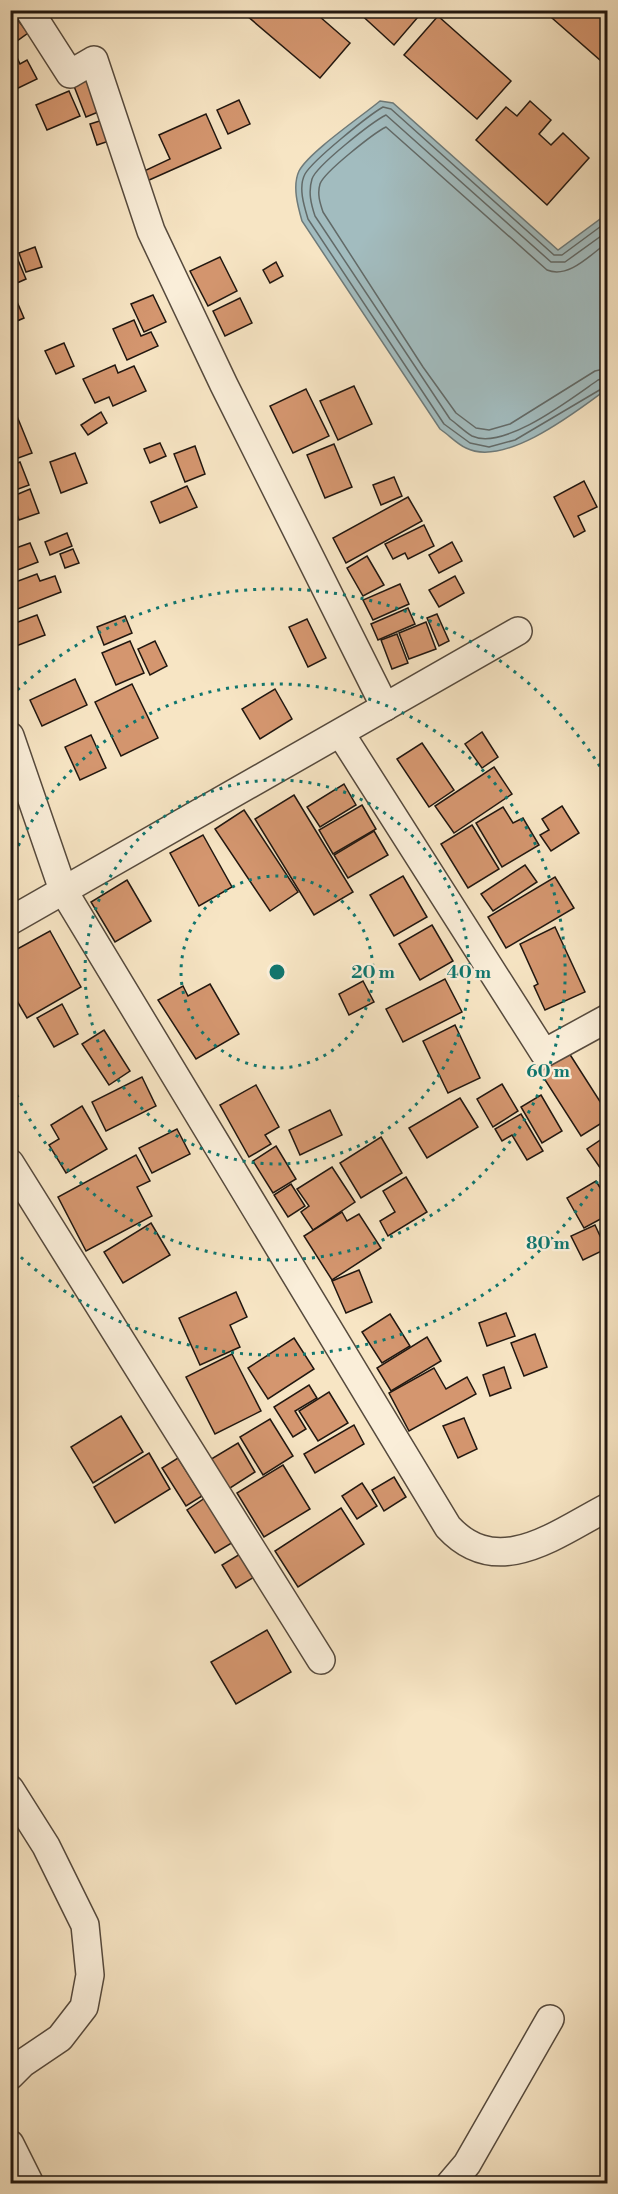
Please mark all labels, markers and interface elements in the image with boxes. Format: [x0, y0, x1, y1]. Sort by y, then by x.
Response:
text: 20 m [351, 961, 395, 984]
text: 40 m [447, 961, 492, 984]
centre of rings [267, 962, 287, 982]
text: 60 m [526, 1060, 570, 1083]
text: 80 m [526, 1232, 571, 1255]

